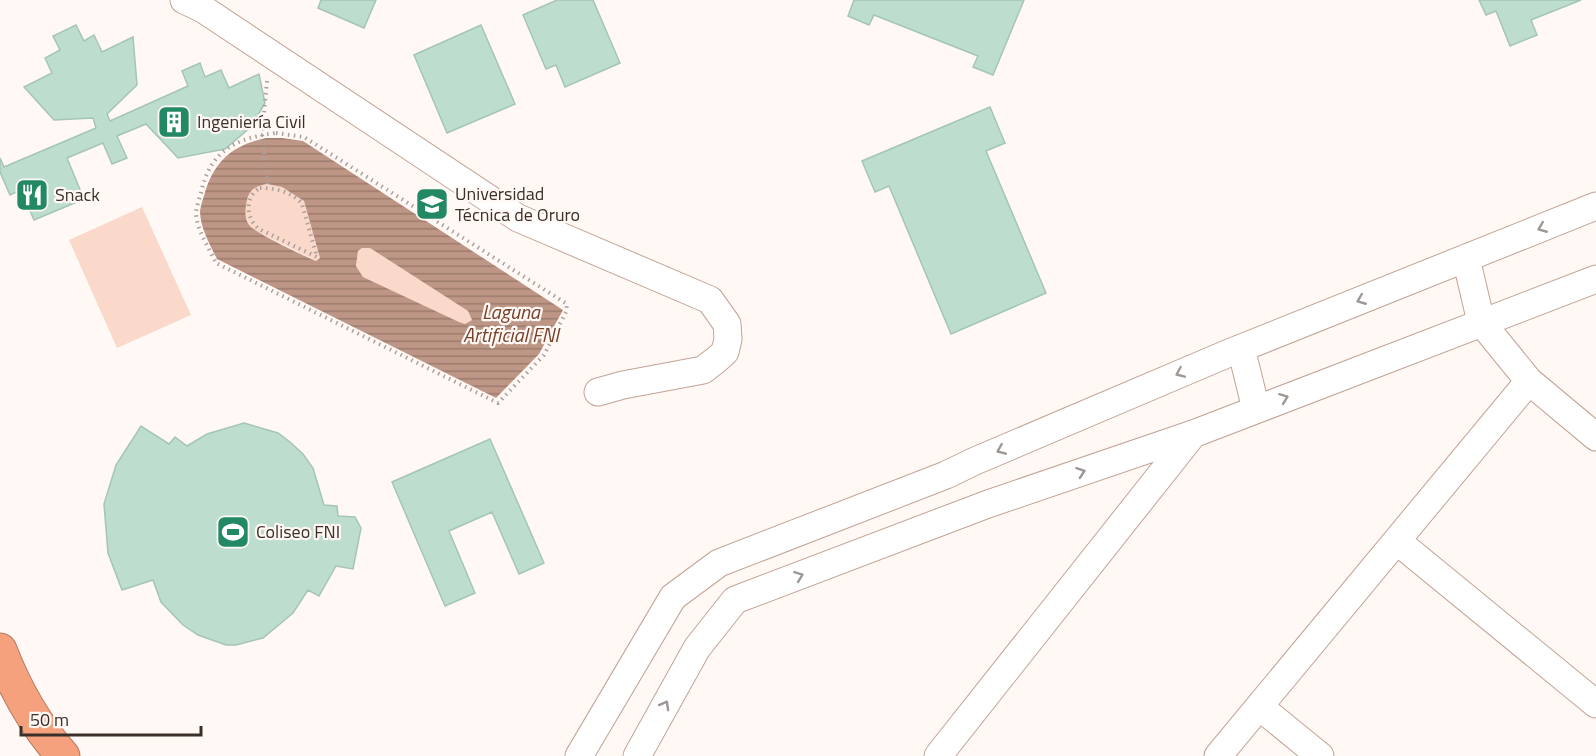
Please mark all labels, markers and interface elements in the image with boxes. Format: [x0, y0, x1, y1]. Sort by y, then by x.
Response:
building icon: Ingeniería Civil [156, 104, 192, 140]
place label: Ingeniería Civil [197, 108, 306, 135]
restaurant icon: Snack [14, 177, 50, 213]
place label: Universidad Técnica de Oruro [455, 180, 580, 228]
place label: Snack [55, 181, 100, 208]
school or university icon: Universidad Técnica de Oruro [414, 186, 450, 222]
one-way arrow [1537, 220, 1547, 233]
one-way arrow [1356, 293, 1367, 305]
water label: Laguna Artificial FNI [463, 296, 561, 350]
one-way arrow [1175, 366, 1186, 378]
one-way arrow [1278, 393, 1289, 406]
one-way arrow [996, 443, 1007, 455]
one-way arrow [1075, 467, 1086, 479]
sports icon: Coliseo FNI [215, 514, 251, 550]
place label: Coliseo FNI [256, 518, 340, 545]
one-way arrow [793, 570, 804, 583]
scale bar [21, 699, 201, 737]
one-way arrow [658, 701, 669, 711]
text: 50 m [30, 706, 69, 733]

